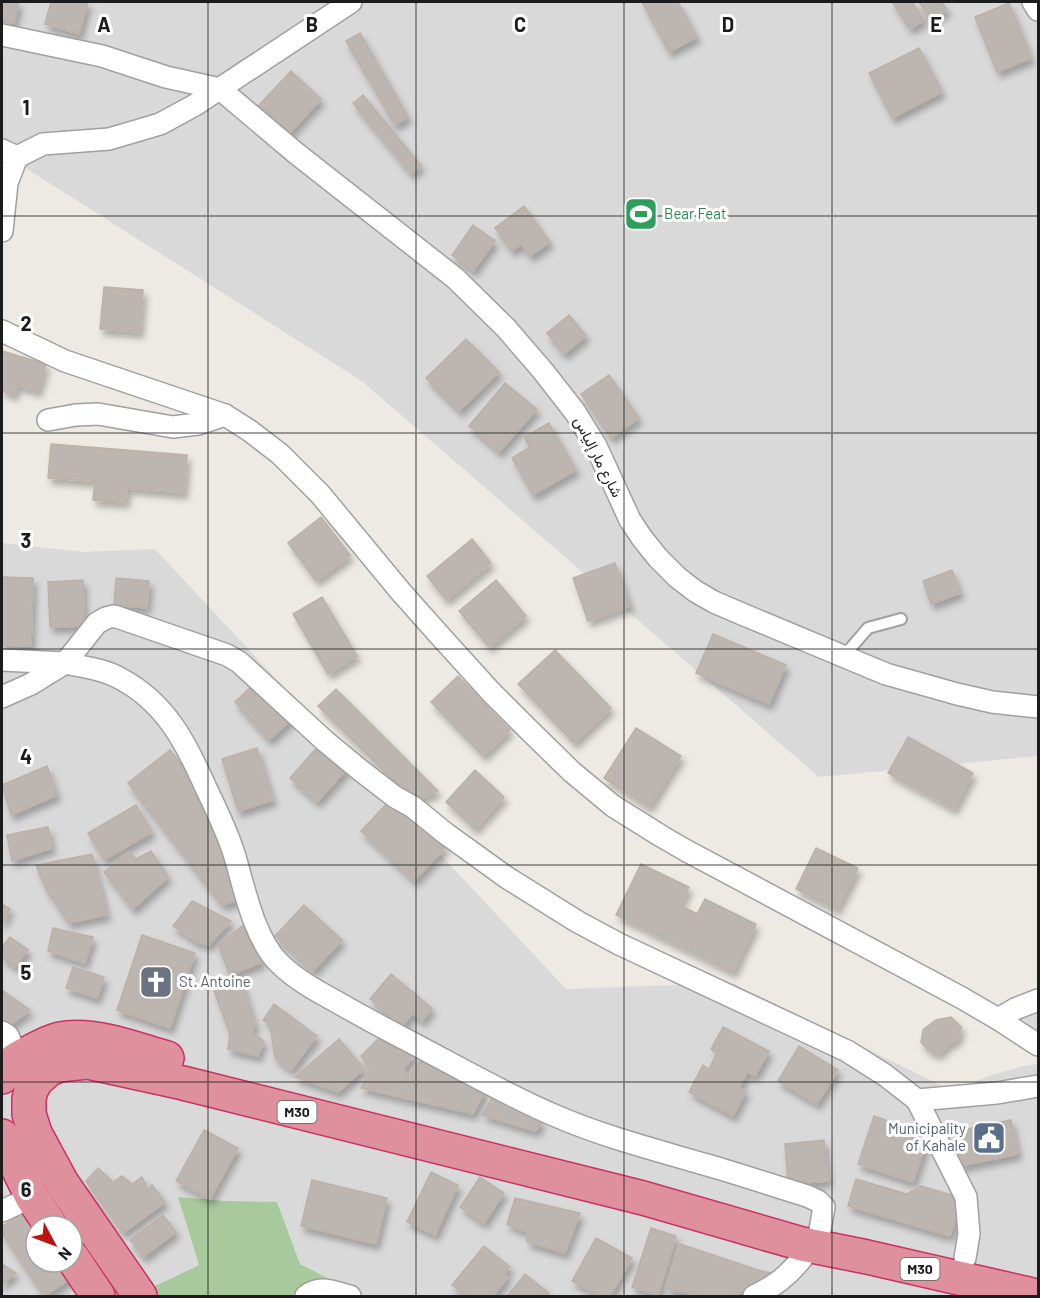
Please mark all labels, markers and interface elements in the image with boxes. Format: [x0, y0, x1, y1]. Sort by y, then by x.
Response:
text: A [97, 12, 111, 36]
text: B [306, 12, 318, 36]
text: C [514, 12, 526, 36]
text: D [722, 12, 734, 36]
text: E [930, 12, 942, 36]
text: 1 [22, 95, 30, 119]
sports icon: Bear Feat [623, 196, 659, 232]
place label: Bear Feat [664, 204, 726, 222]
text: 2 [20, 311, 32, 335]
street label: شارع مار إلياس [568, 413, 627, 501]
text: 3 [21, 528, 31, 552]
text: 4 [20, 744, 32, 768]
text: 5 [21, 960, 32, 984]
church icon: St. Antoine [138, 964, 174, 1000]
place label: St. Antoine [179, 972, 251, 990]
road number: M30 [278, 1101, 316, 1123]
place label: Municipality of Kahale [888, 1119, 966, 1154]
public building icon: Municipality of Kahale [971, 1120, 1007, 1156]
text: 6 [21, 1177, 32, 1201]
north arrow [24, 1214, 84, 1274]
text: N [55, 1244, 76, 1264]
road number: M30 [900, 1258, 940, 1280]

